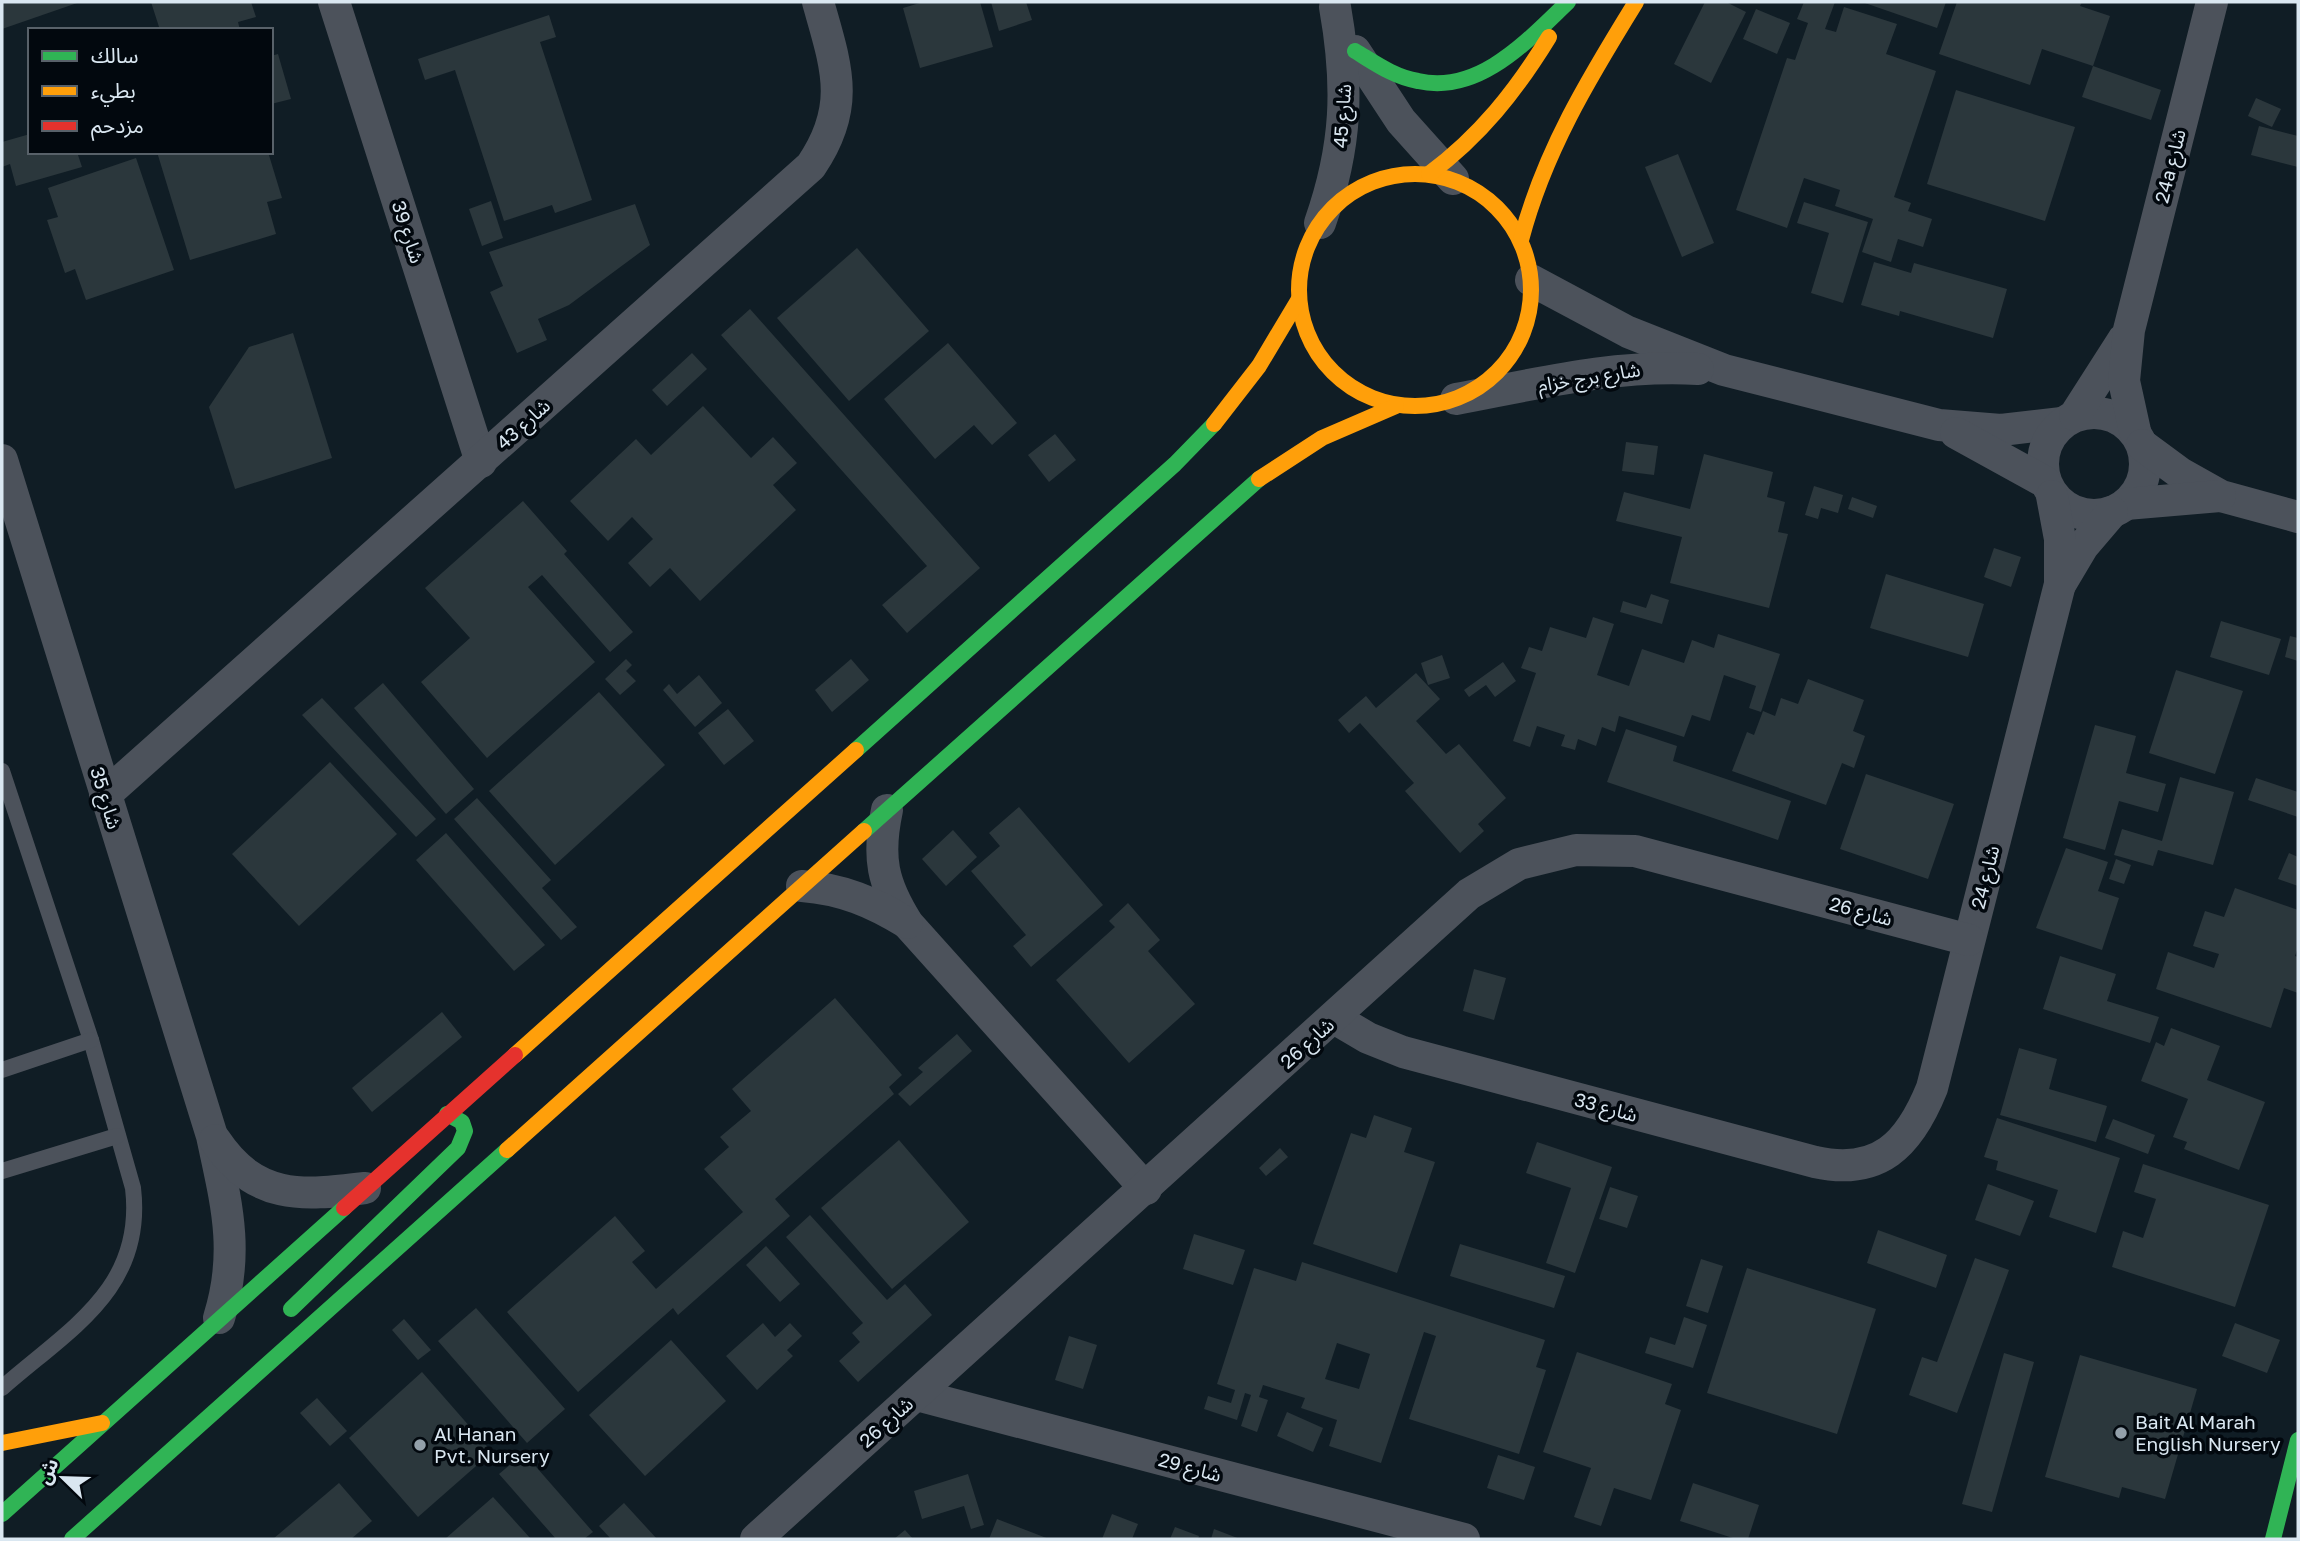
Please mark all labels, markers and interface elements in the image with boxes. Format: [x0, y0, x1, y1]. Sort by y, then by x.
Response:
legend [28, 28, 273, 154]
text: سالك [91, 42, 138, 68]
text: بطيء [91, 77, 136, 107]
street label: شارع 45 [1328, 83, 1358, 149]
text: مزدحم [91, 112, 144, 141]
street label: 24a شارع [2149, 127, 2193, 206]
street label: شارع 39 [385, 198, 429, 267]
street label: شارع برج خزام [1536, 357, 1642, 400]
street label: شارع 43 [491, 394, 556, 456]
street label: شارع 35 [83, 764, 127, 833]
street label: شارع 24 [1966, 843, 2006, 912]
street label: شارع 26 [1826, 891, 1895, 933]
street label: شارع 26 [1275, 1013, 1340, 1075]
street label: شارع 33 [1571, 1087, 1640, 1129]
street label: شارع 26 [854, 1392, 919, 1454]
place label: Bait Al Marah English Nursery [2135, 1410, 2281, 1455]
place label: Al Hanan Pvt. Nursery [434, 1422, 550, 1467]
marker: Bait Al Marah English Nursery [2113, 1425, 2129, 1441]
marker: Al Hanan Pvt. Nursery [412, 1437, 428, 1453]
north arrow [28, 1443, 98, 1513]
street label: شارع 29 [1155, 1447, 1224, 1489]
text: ش [31, 1455, 63, 1488]

